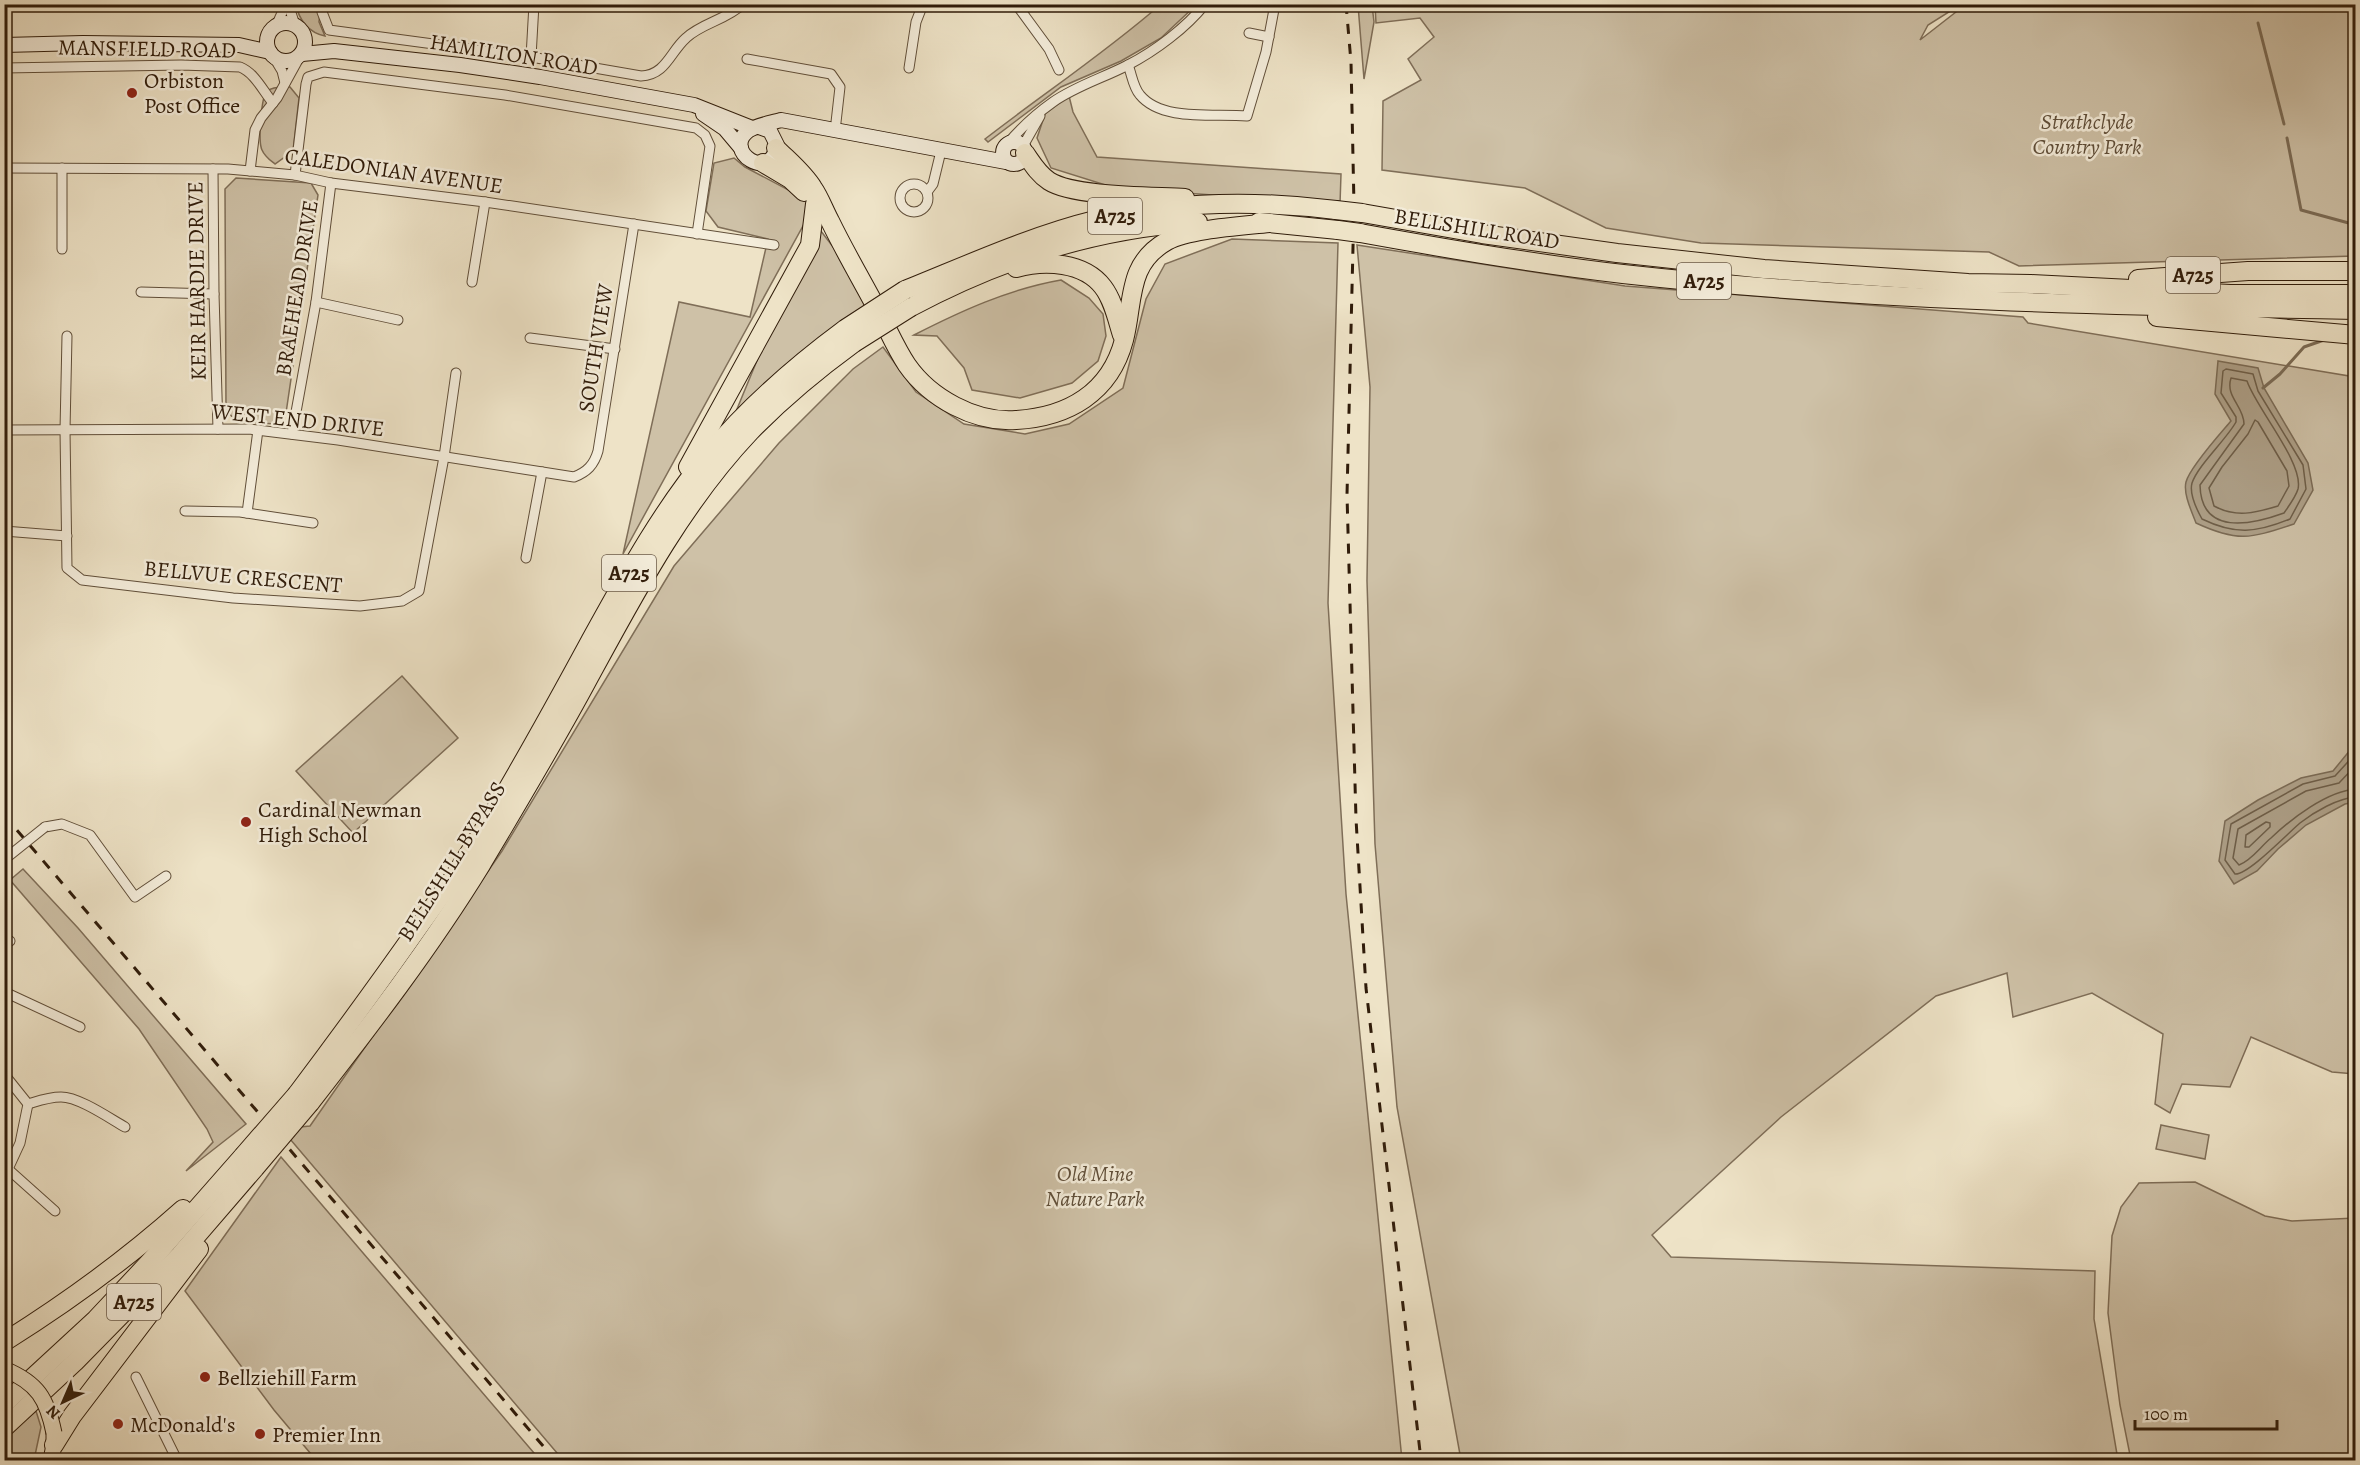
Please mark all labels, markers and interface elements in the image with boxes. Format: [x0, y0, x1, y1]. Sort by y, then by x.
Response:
street label: HAMILTON ROAD [428, 27, 600, 83]
street label: MANSFIELD ROAD [58, 32, 236, 66]
place label: Orbiston Post Office [144, 66, 240, 121]
marker: Orbiston Post Office [125, 86, 139, 100]
park label: Strathclyde Country Park [2032, 107, 2142, 162]
street label: CALEDONIAN AVENUE [283, 141, 505, 201]
street label: KEIR HARDIE DRIVE [180, 181, 214, 381]
street label: BRAEHEAD DRIVE [268, 198, 326, 378]
road number: A725 [1088, 198, 1142, 234]
street label: BELLSHILL ROAD [1392, 201, 1562, 257]
road number: A725 [2166, 257, 2220, 293]
road number: A725 [1677, 263, 1731, 299]
street label: SOUTH VIEW [571, 281, 621, 415]
street label: WEST END DRIVE [209, 396, 386, 444]
street label: BELLVUE CRESCENT [143, 553, 343, 601]
road number: A725 [602, 555, 656, 591]
street label: BELLSHILL BYPASS [391, 776, 513, 947]
place label: Cardinal Newman High School [258, 795, 422, 850]
marker: Cardinal Newman High School [239, 815, 253, 829]
park label: Old Mine Nature Park [1045, 1159, 1145, 1214]
road number: A725 [107, 1284, 161, 1320]
place label: Bellziehill Farm [217, 1363, 357, 1393]
marker: Bellziehill Farm [198, 1370, 212, 1384]
north arrow [33, 1372, 93, 1432]
scale bar [2135, 1393, 2278, 1431]
text: N [41, 1400, 65, 1424]
text: 100 m [2144, 1402, 2188, 1426]
place label: McDonald's [130, 1410, 236, 1440]
marker: McDonald's [111, 1417, 125, 1431]
place label: Premier Inn [272, 1420, 381, 1450]
marker: Premier Inn [253, 1427, 267, 1441]

